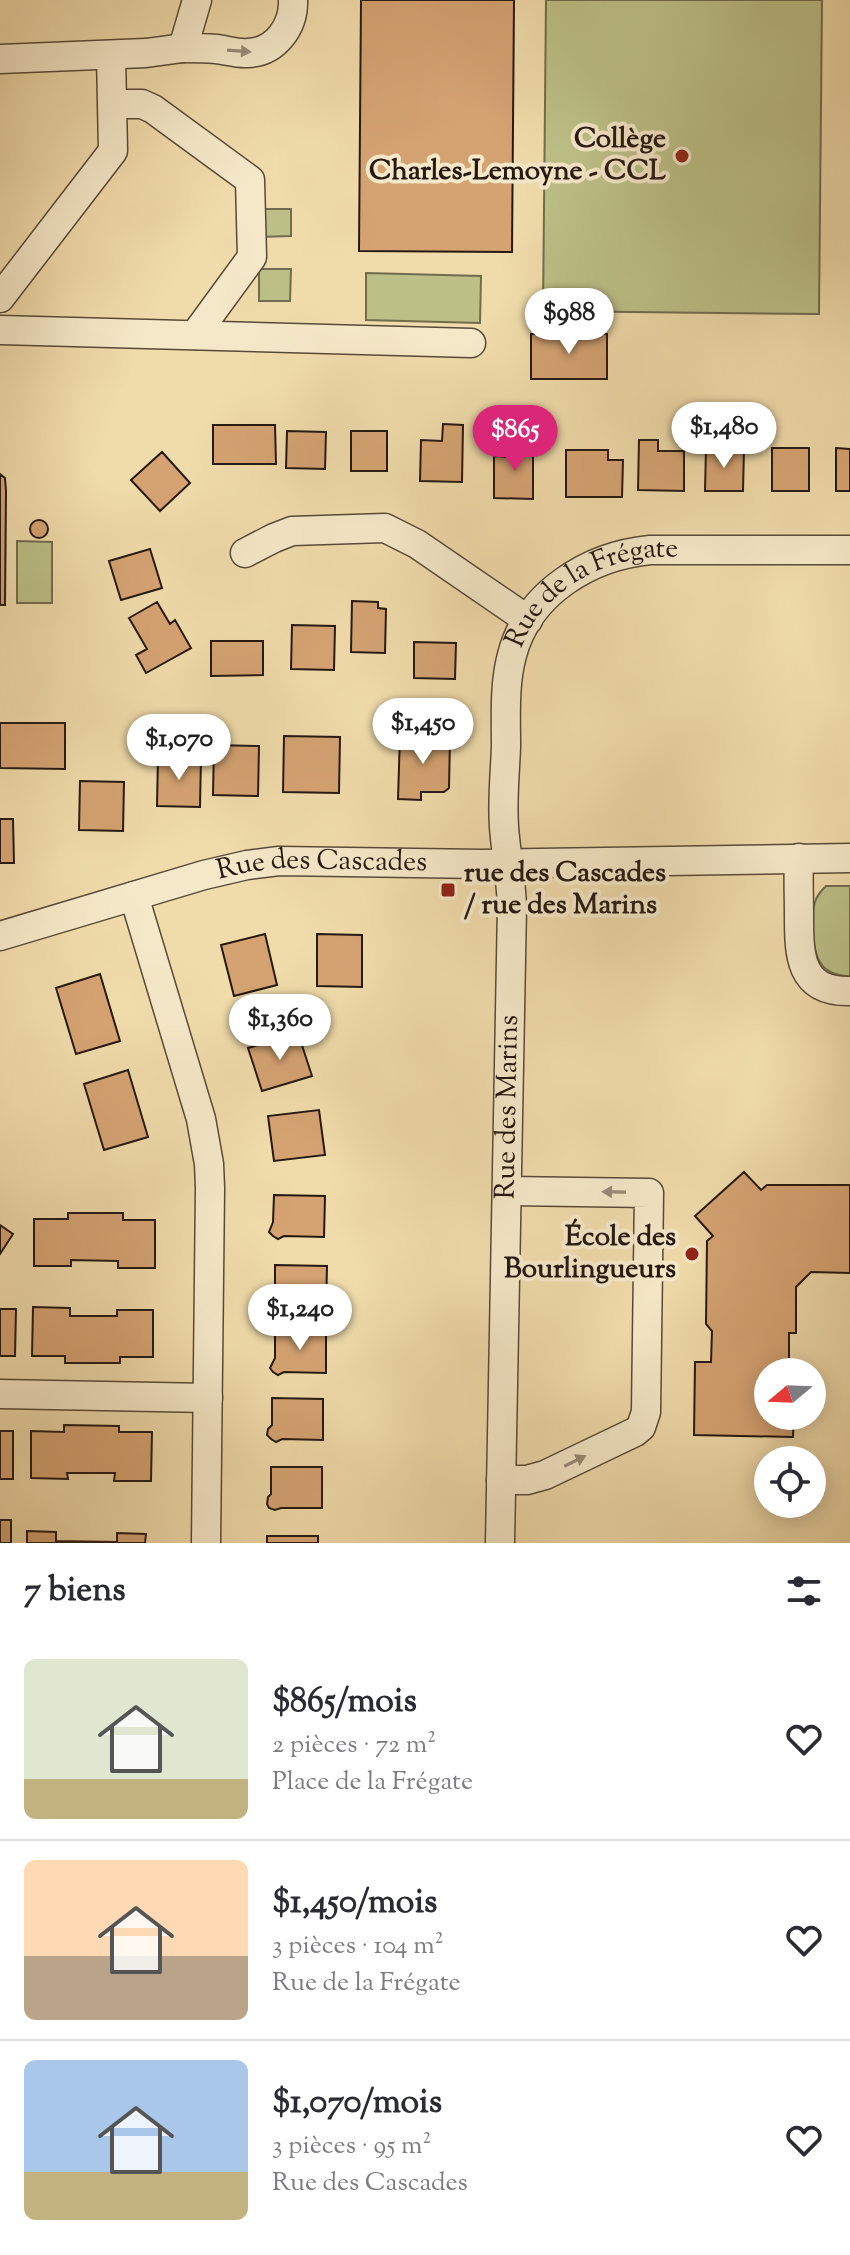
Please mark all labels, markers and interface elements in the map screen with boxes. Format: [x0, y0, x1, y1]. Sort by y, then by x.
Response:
one-way arrow [227, 45, 252, 58]
place label: Collège Charles-Lemoyne - CCL [369, 120, 666, 192]
marker: Collège Charles-Lemoyne - CCL [673, 147, 691, 165]
pin: $988 [522, 288, 616, 356]
text: $988 [543, 295, 595, 332]
pin: $1,480 [659, 402, 789, 470]
pin: $865 [468, 405, 562, 473]
text: $1,480 [689, 409, 759, 446]
text: $865 [491, 412, 539, 449]
street label: Rue de la Frégate [496, 529, 678, 654]
pin: $1,450 [358, 698, 488, 766]
text: $1,450 [391, 705, 455, 742]
pin: $1,070 [114, 714, 244, 782]
text: $1,070 [145, 721, 213, 758]
street label: Rue des Cascades [213, 840, 427, 891]
place label: rue des Cascades / rue des Marins [464, 854, 666, 926]
marker: rue des Cascades / rue des Marins [439, 881, 457, 899]
pin: $1,360 [215, 994, 345, 1062]
text: $1,360 [247, 1001, 313, 1038]
street label: Rue des Marins [486, 1015, 530, 1200]
one-way arrow [601, 1186, 626, 1199]
place label: École des Bourlingueurs [504, 1218, 676, 1290]
marker: École des Bourlingueurs [683, 1245, 701, 1263]
pin: $1,240 [235, 1284, 365, 1352]
text: $1,240 [266, 1291, 334, 1328]
north arrow [754, 1358, 826, 1430]
map controls [754, 1358, 826, 1518]
button: locate [754, 1446, 826, 1518]
one-way arrow [564, 1454, 587, 1468]
text: 7 biens [24, 1567, 126, 1616]
icon: filters [782, 1569, 826, 1613]
text: $865/mois [272, 1678, 417, 1727]
icon: home [88, 1691, 184, 1787]
icon: heart [782, 1717, 826, 1761]
text: 2 pièces · 72 m² [272, 1727, 436, 1764]
text: Place de la Frégate [272, 1764, 473, 1801]
text: $1,450/mois [272, 1879, 437, 1928]
icon: home [88, 1892, 184, 1988]
icon: heart [782, 1918, 826, 1962]
text: 3 pièces · 104 m² [272, 1928, 444, 1965]
text: Rue de la Frégate [272, 1965, 461, 2002]
text: $1,070/mois [272, 2079, 442, 2128]
icon: home [88, 2092, 184, 2188]
icon: heart [782, 2118, 826, 2162]
text: 3 pièces · 95 m² [272, 2128, 431, 2165]
text: Rue des Cascades [272, 2165, 468, 2202]

